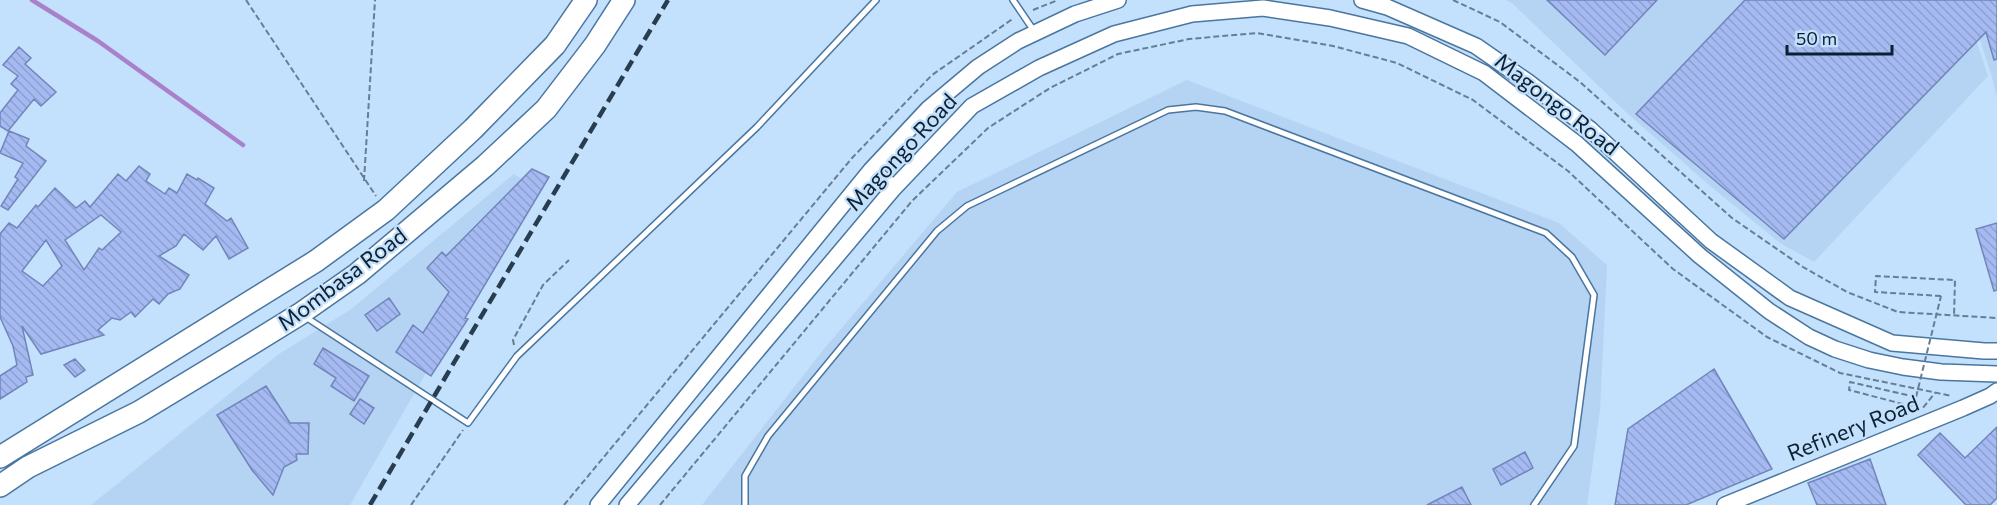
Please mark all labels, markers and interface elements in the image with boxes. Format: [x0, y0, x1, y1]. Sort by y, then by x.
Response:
scale bar [1787, 18, 1892, 56]
text: 50 m [1796, 27, 1837, 49]
street label: Magongo Road [1490, 47, 1625, 160]
street label: Magongo Road [840, 88, 962, 216]
street label: Mombasa Road [272, 221, 412, 336]
street label: Refinery Road [1783, 389, 1923, 466]

